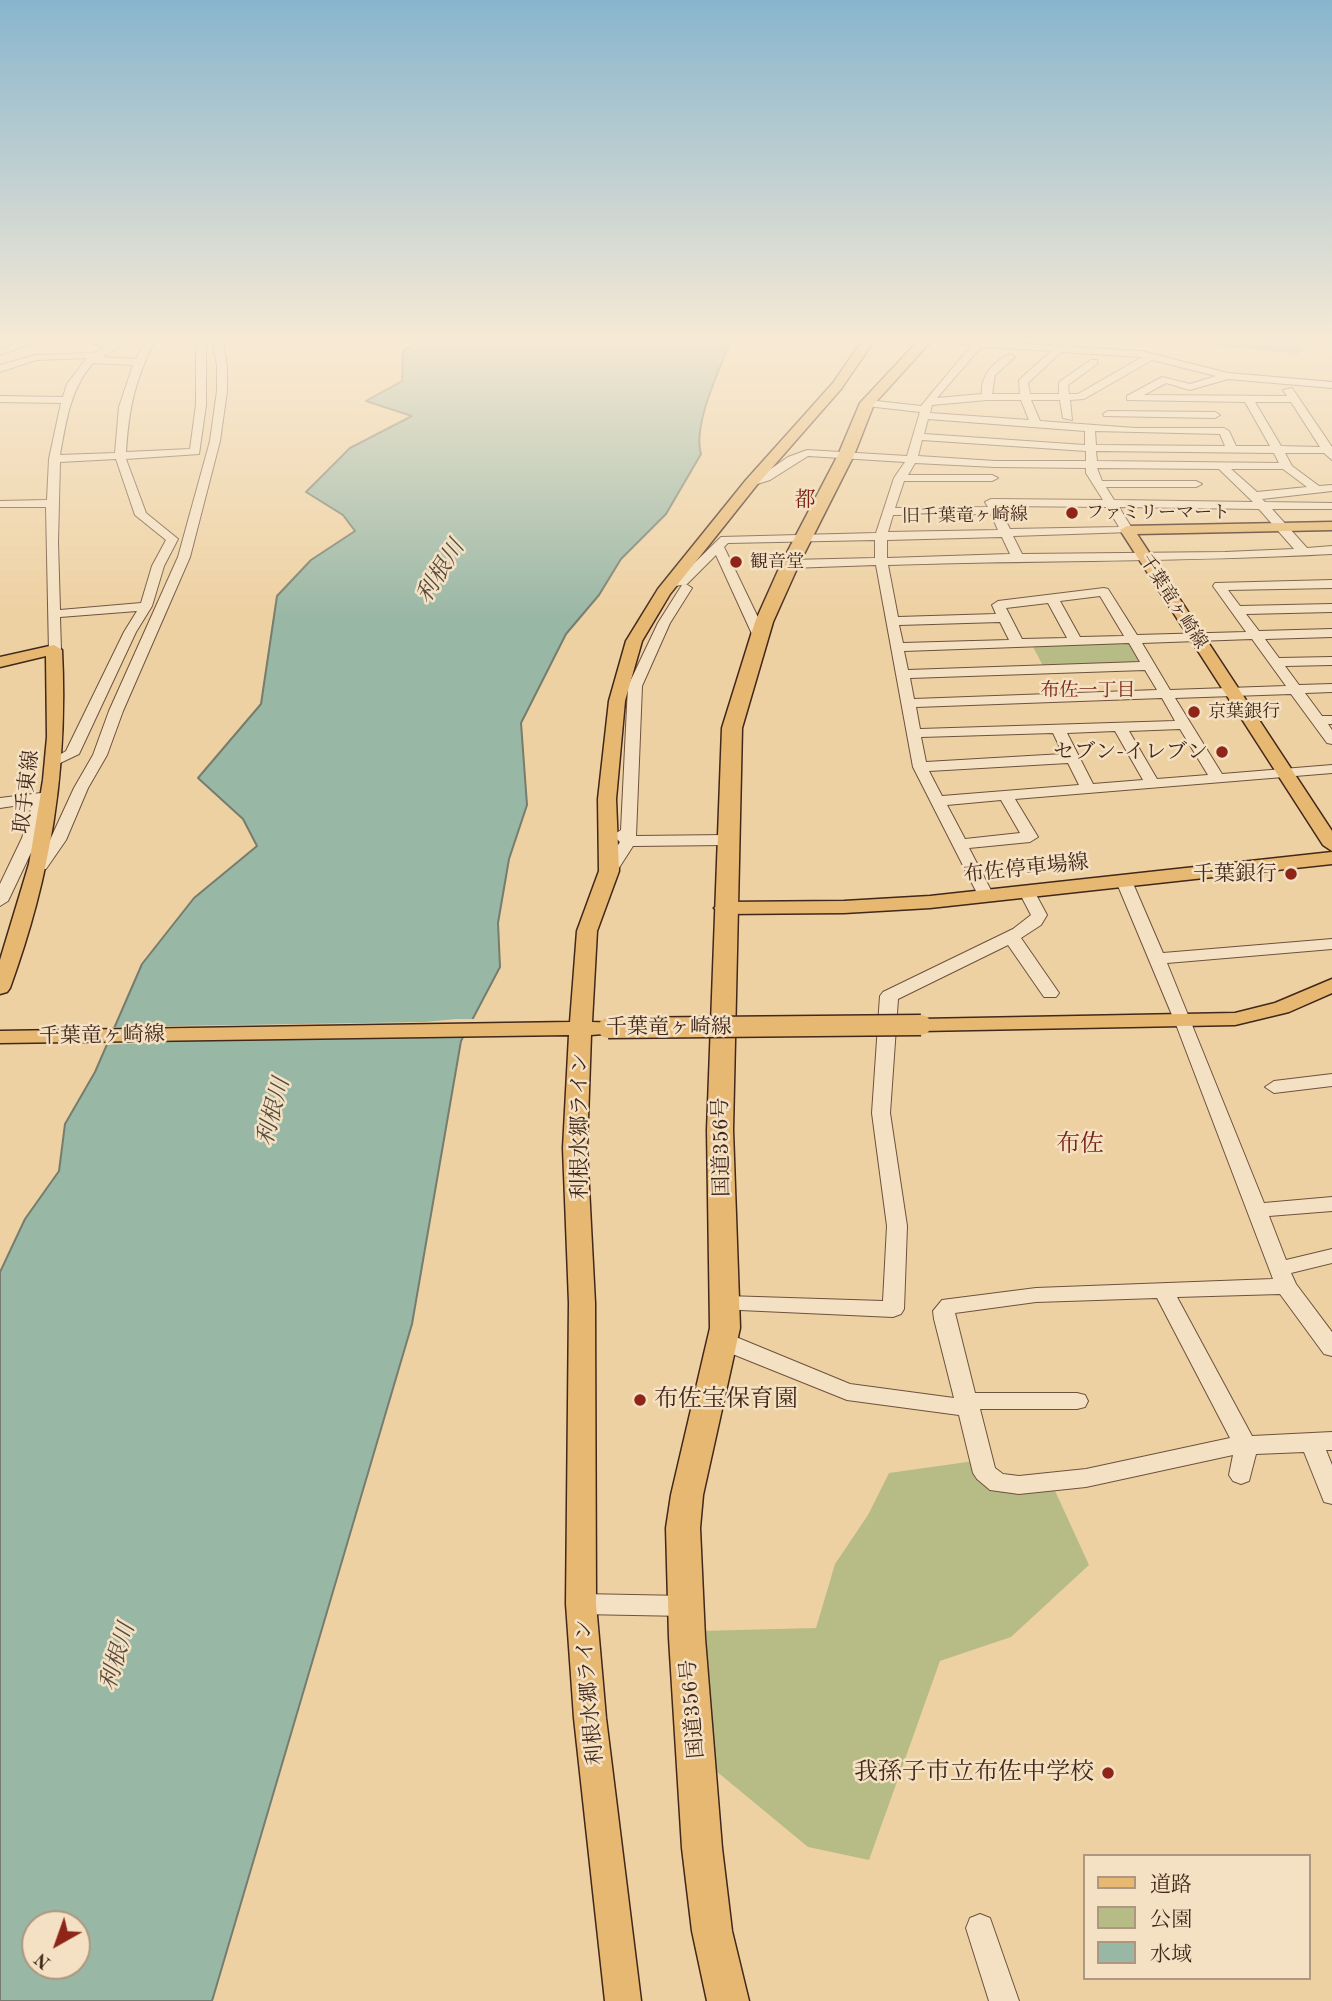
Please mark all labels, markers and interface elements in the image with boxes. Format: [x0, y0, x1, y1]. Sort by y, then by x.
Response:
district label: 都 [795, 487, 815, 513]
place label: ファミリーマート [1086, 502, 1230, 524]
street label: 旧千葉竜ヶ崎線 [902, 504, 1028, 528]
marker: ファミリーマート [1064, 505, 1080, 521]
water label: 利根川 [411, 535, 471, 609]
place label: 観音堂 [750, 551, 804, 573]
street label: 千葉竜ヶ崎線 [1135, 551, 1211, 653]
marker: 観音堂 [728, 554, 744, 570]
district label: 布佐一丁目 [1041, 680, 1135, 702]
place label: 京葉銀行 [1208, 701, 1280, 723]
marker: 京葉銀行 [1186, 704, 1202, 720]
place label: セブン-イレブン [1053, 739, 1208, 765]
marker: セブン-イレブン [1214, 744, 1230, 760]
street label: 取手東線 [9, 749, 45, 835]
street label: 布佐停車場線 [962, 850, 1090, 888]
place label: 千葉銀行 [1193, 861, 1277, 887]
marker: 千葉銀行 [1283, 866, 1299, 882]
street label: 千葉竜ヶ崎線 [606, 1014, 732, 1040]
street label: 千葉竜ヶ崎線 [39, 1022, 165, 1050]
street label: 利根水郷ライン [567, 1053, 593, 1199]
water label: 利根川 [252, 1075, 296, 1149]
street label: 国道356号 [709, 1097, 735, 1197]
district label: 布佐 [1056, 1131, 1104, 1159]
place label: 布佐宝保育園 [654, 1386, 798, 1414]
marker: 布佐宝保育園 [632, 1392, 648, 1408]
street label: 利根水郷ライン [571, 1618, 609, 1766]
water label: 利根川 [95, 1620, 141, 1694]
street label: 国道356号 [676, 1658, 710, 1760]
place label: 我孫子市立布佐中学校 [854, 1759, 1094, 1787]
marker: 我孫子市立布佐中学校 [1100, 1765, 1116, 1781]
legend [1084, 1854, 1311, 1980]
text: 道路 [1150, 1875, 1192, 1896]
north arrow [21, 1910, 91, 1980]
text: 公園 [1150, 1910, 1192, 1931]
text: 水域 [1150, 1945, 1192, 1966]
text: N [32, 1948, 55, 1972]

